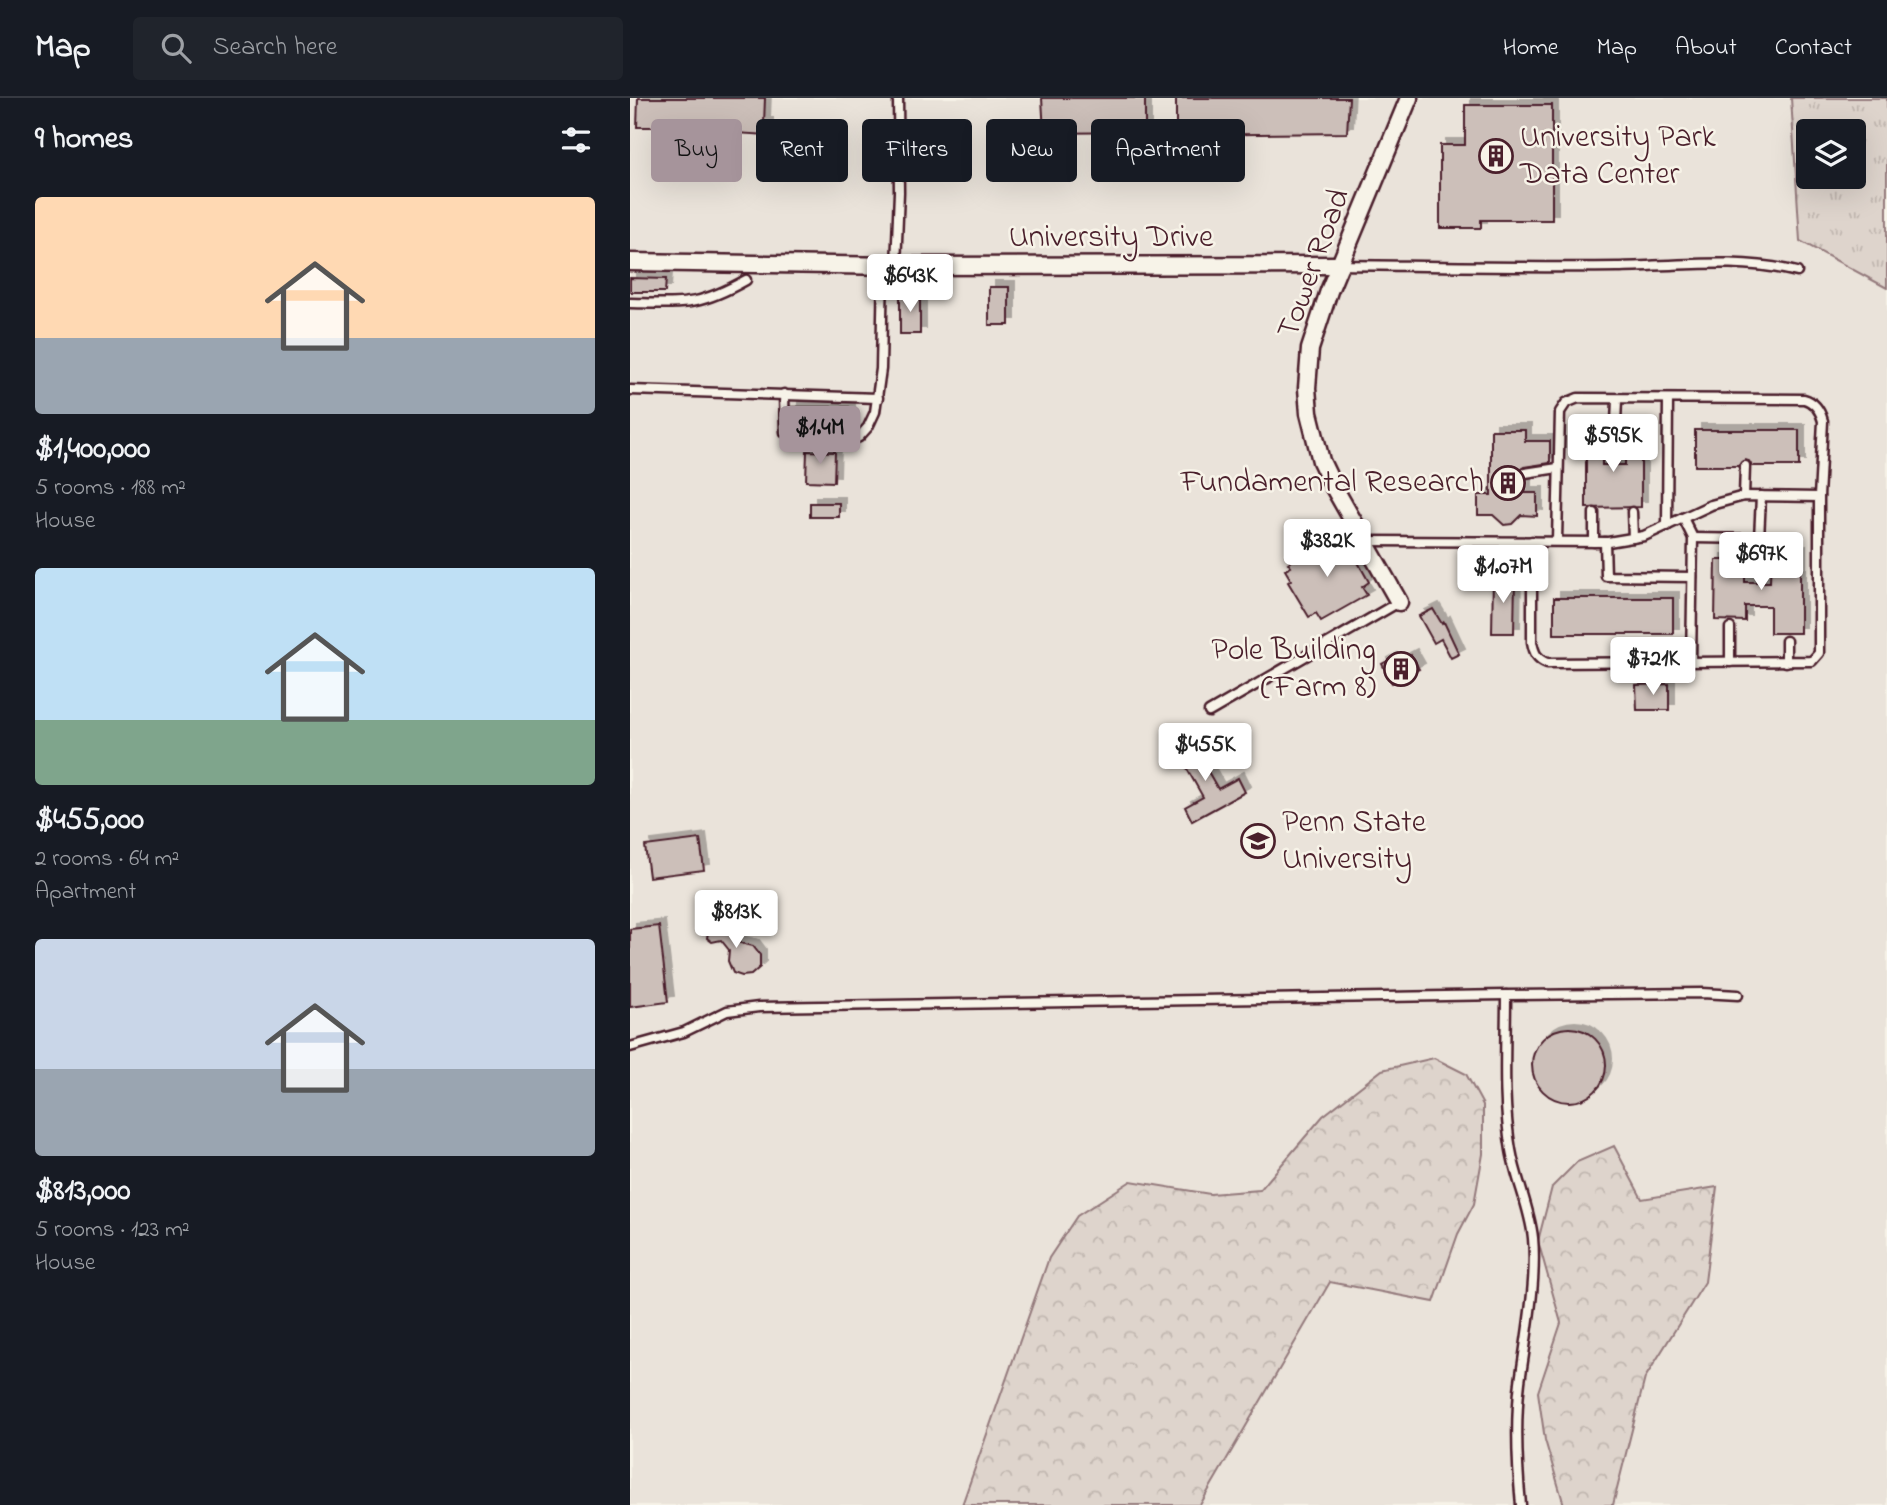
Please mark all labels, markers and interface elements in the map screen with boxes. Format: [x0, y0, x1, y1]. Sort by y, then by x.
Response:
search box [133, 17, 623, 80]
text: Map [35, 24, 91, 72]
icon: search [157, 29, 195, 67]
text: Search here [213, 29, 337, 67]
text: Home [1503, 31, 1559, 66]
text: Map [1597, 31, 1637, 66]
text: About [1675, 31, 1737, 66]
text: Contact [1775, 31, 1852, 66]
place label: University Park Data Center [1519, 115, 1717, 199]
text: 9 homes [35, 118, 133, 162]
chip: Buy [651, 119, 742, 182]
chip: Rent [756, 119, 848, 182]
chip: Filters [862, 119, 972, 182]
chip: New [986, 119, 1077, 182]
chip: Apartment [1091, 119, 1245, 182]
map controls [1796, 119, 1866, 189]
button: layers [1796, 119, 1866, 189]
icon: filters [557, 121, 595, 159]
building icon: University Park Data Center [1477, 137, 1515, 175]
street label: Tower Road [1266, 182, 1364, 346]
street label: University Drive [1009, 215, 1214, 262]
icon: home [252, 243, 378, 369]
pin: $643K [861, 254, 959, 314]
text: $643K [883, 260, 937, 293]
pin: $1.4M [771, 406, 869, 466]
text: $1.4M [795, 412, 845, 445]
pin: $595K [1564, 414, 1662, 474]
text: $595K [1584, 420, 1642, 453]
text: $1,400,000 [35, 428, 150, 472]
place label: Fundamental Research [1180, 460, 1484, 507]
building icon: Fundamental Research [1489, 464, 1527, 502]
text: 5 rooms · 188 m² [35, 472, 186, 505]
text: House [35, 505, 95, 538]
pin: $382K [1278, 519, 1376, 579]
text: $382K [1300, 525, 1354, 558]
pin: $697K [1712, 532, 1810, 592]
text: $697K [1735, 538, 1787, 571]
pin: $1.07M [1446, 546, 1560, 605]
text: $1.07M [1473, 551, 1533, 584]
icon: home [252, 614, 378, 740]
place label: Pole Building (Farm 8) [1211, 628, 1376, 712]
pin: $721K [1604, 638, 1702, 697]
text: $721K [1626, 643, 1680, 676]
building icon: Pole Building (Farm 8) [1382, 650, 1420, 688]
pin: $455K [1156, 724, 1254, 783]
text: $455K [1175, 729, 1235, 762]
text: $455,000 [35, 799, 144, 843]
place label: Penn State University [1282, 800, 1427, 884]
school or university icon: Penn State University [1239, 822, 1277, 860]
text: 2 rooms · 64 m² [35, 843, 179, 876]
text: Apartment [35, 876, 136, 909]
pin: $813K [687, 890, 785, 950]
text: $813K [711, 896, 761, 929]
icon: home [252, 985, 378, 1111]
text: $813,000 [35, 1170, 130, 1214]
text: 5 rooms · 123 m² [35, 1214, 190, 1247]
text: House [35, 1247, 95, 1280]

